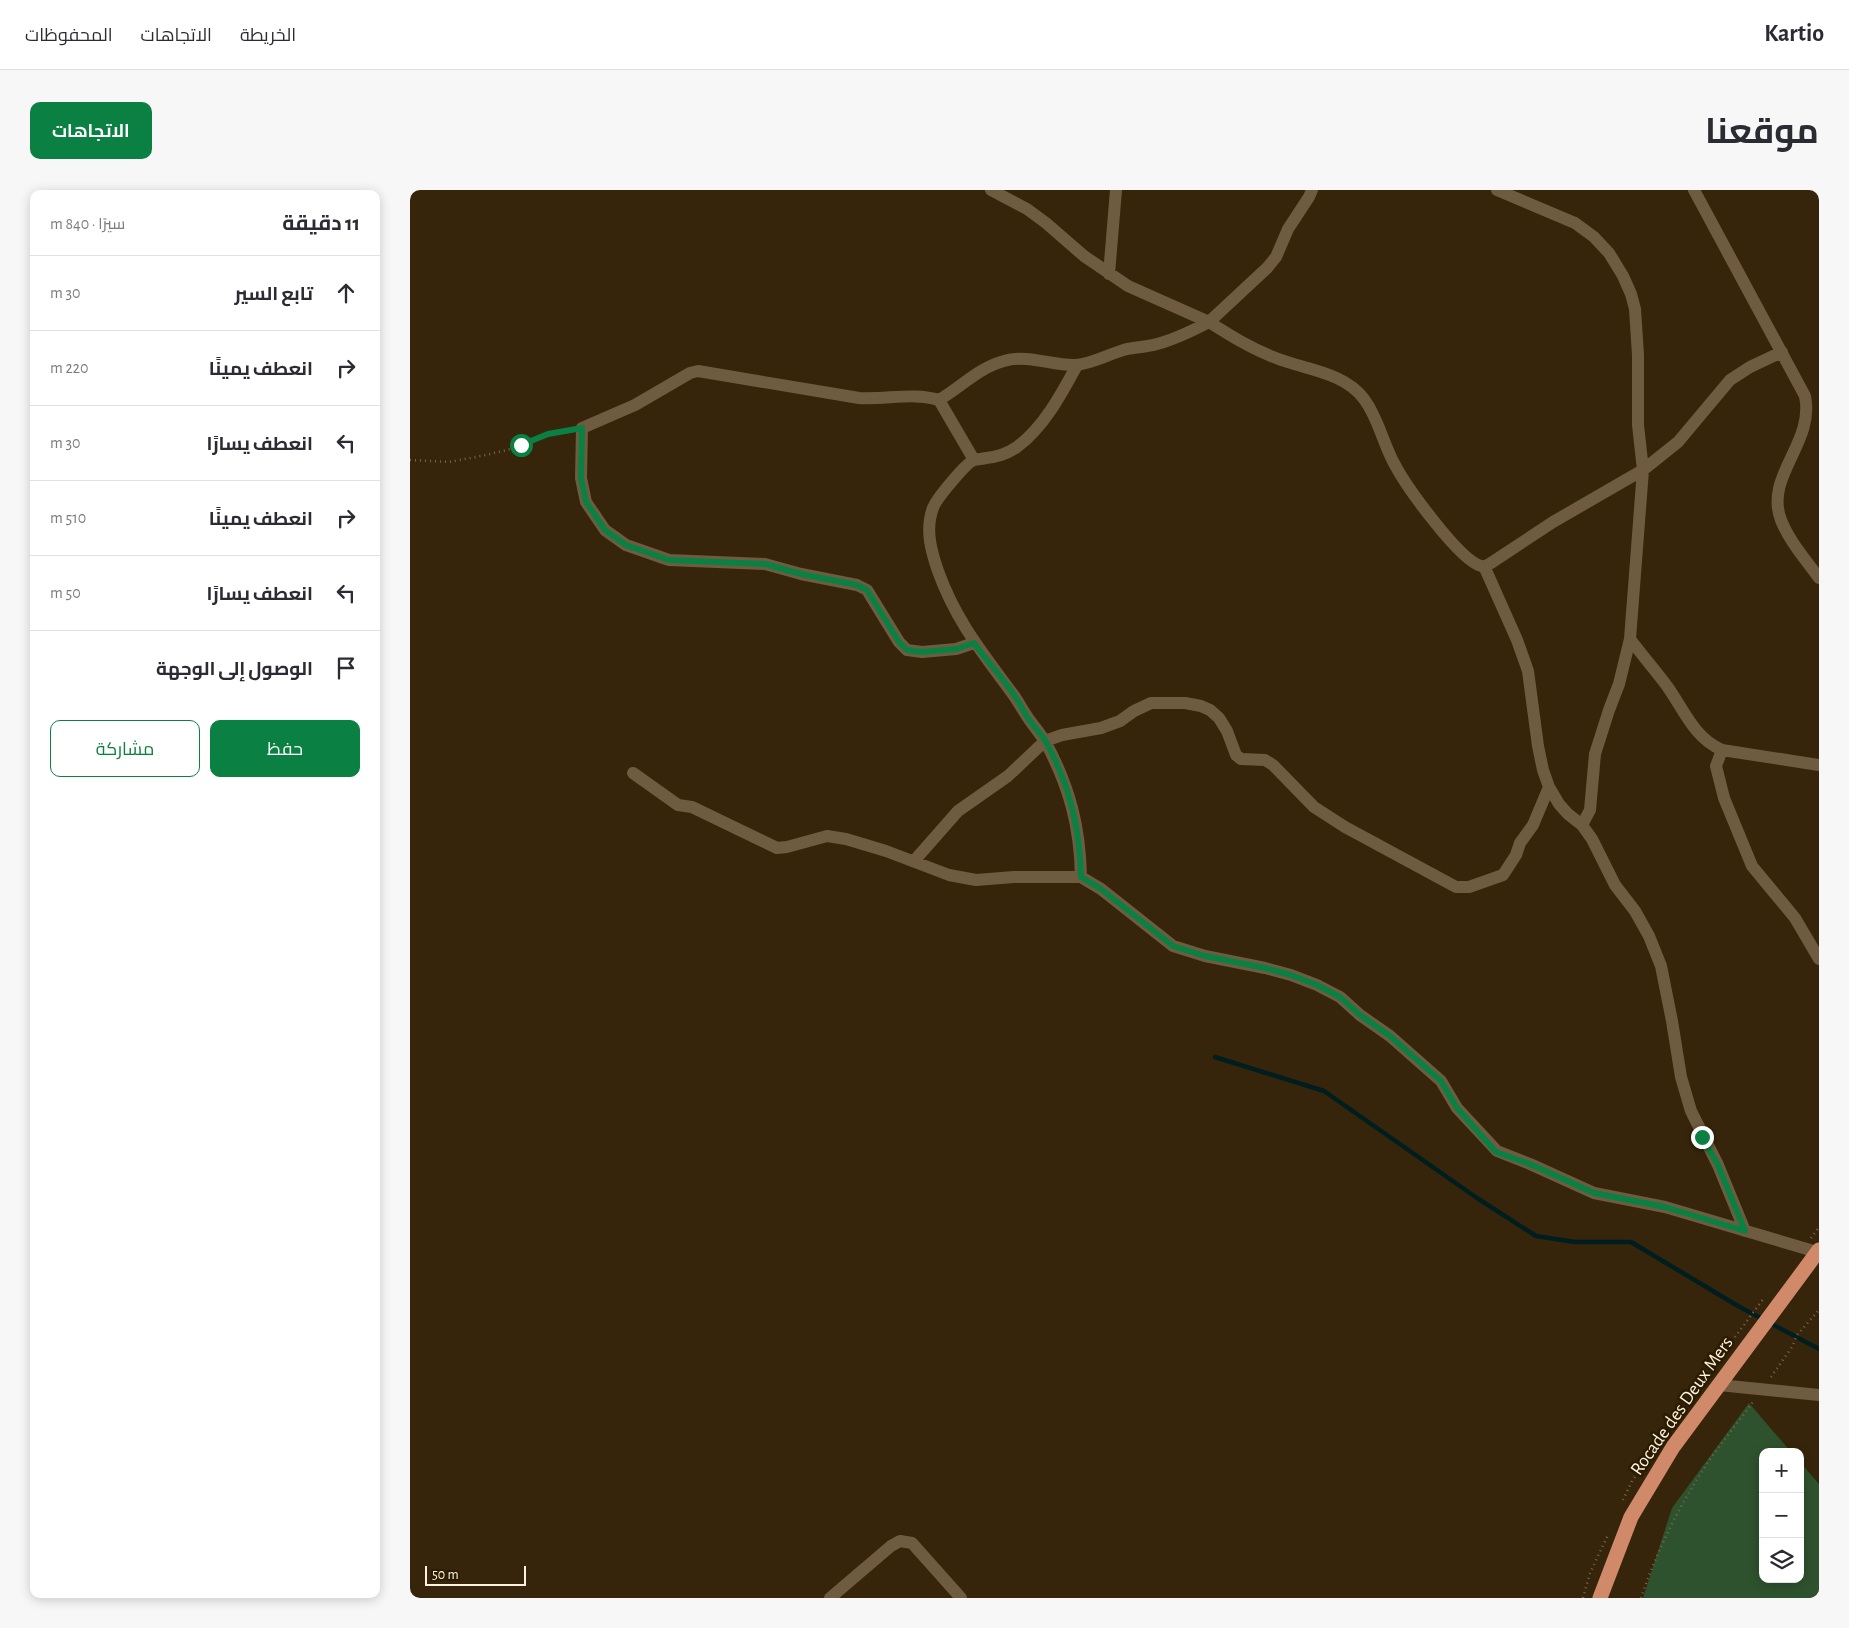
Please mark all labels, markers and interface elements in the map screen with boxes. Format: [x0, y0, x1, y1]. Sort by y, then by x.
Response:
text: Kartio [1764, 22, 1824, 46]
text: المحفوظات [25, 27, 113, 45]
text: الاتجاهات [141, 27, 212, 45]
text: الخريطة [240, 27, 296, 45]
button: الاتجاهات [30, 102, 152, 159]
text: موقعنا [1705, 115, 1819, 150]
text: 11 دقيقة [282, 213, 360, 234]
text: سيرًا · 840 m [50, 216, 125, 232]
icon: ahead [332, 279, 360, 307]
text: 30 m [50, 285, 81, 301]
text: تابع السير [235, 285, 313, 304]
icon: right [332, 354, 360, 382]
text: 220 m [50, 360, 88, 376]
text: انعطف يمينًا [209, 360, 313, 379]
icon: left [332, 429, 360, 457]
route start [510, 434, 533, 457]
text: 30 m [50, 435, 81, 451]
text: انعطف يسارًا [207, 435, 313, 454]
icon: right [332, 504, 360, 532]
text: 510 m [50, 510, 86, 526]
text: انعطف يمينًا [209, 510, 313, 529]
icon: left [332, 579, 360, 607]
text: 50 m [50, 585, 81, 601]
text: انعطف يسارًا [207, 585, 313, 604]
icon: arrive [332, 654, 360, 682]
text: الوصول إلى الوجهة [156, 660, 313, 679]
button: مشاركة [50, 720, 200, 777]
button: حفظ [210, 720, 360, 777]
route end [1691, 1126, 1714, 1149]
street label: Rocade des Deux Mers [1627, 1333, 1737, 1479]
map controls [1759, 1448, 1804, 1583]
button: + [1759, 1448, 1804, 1493]
button: − [1759, 1493, 1804, 1538]
button: layers [1759, 1538, 1804, 1583]
scale bar [425, 1563, 526, 1586]
text: 50 m [432, 1568, 459, 1582]

